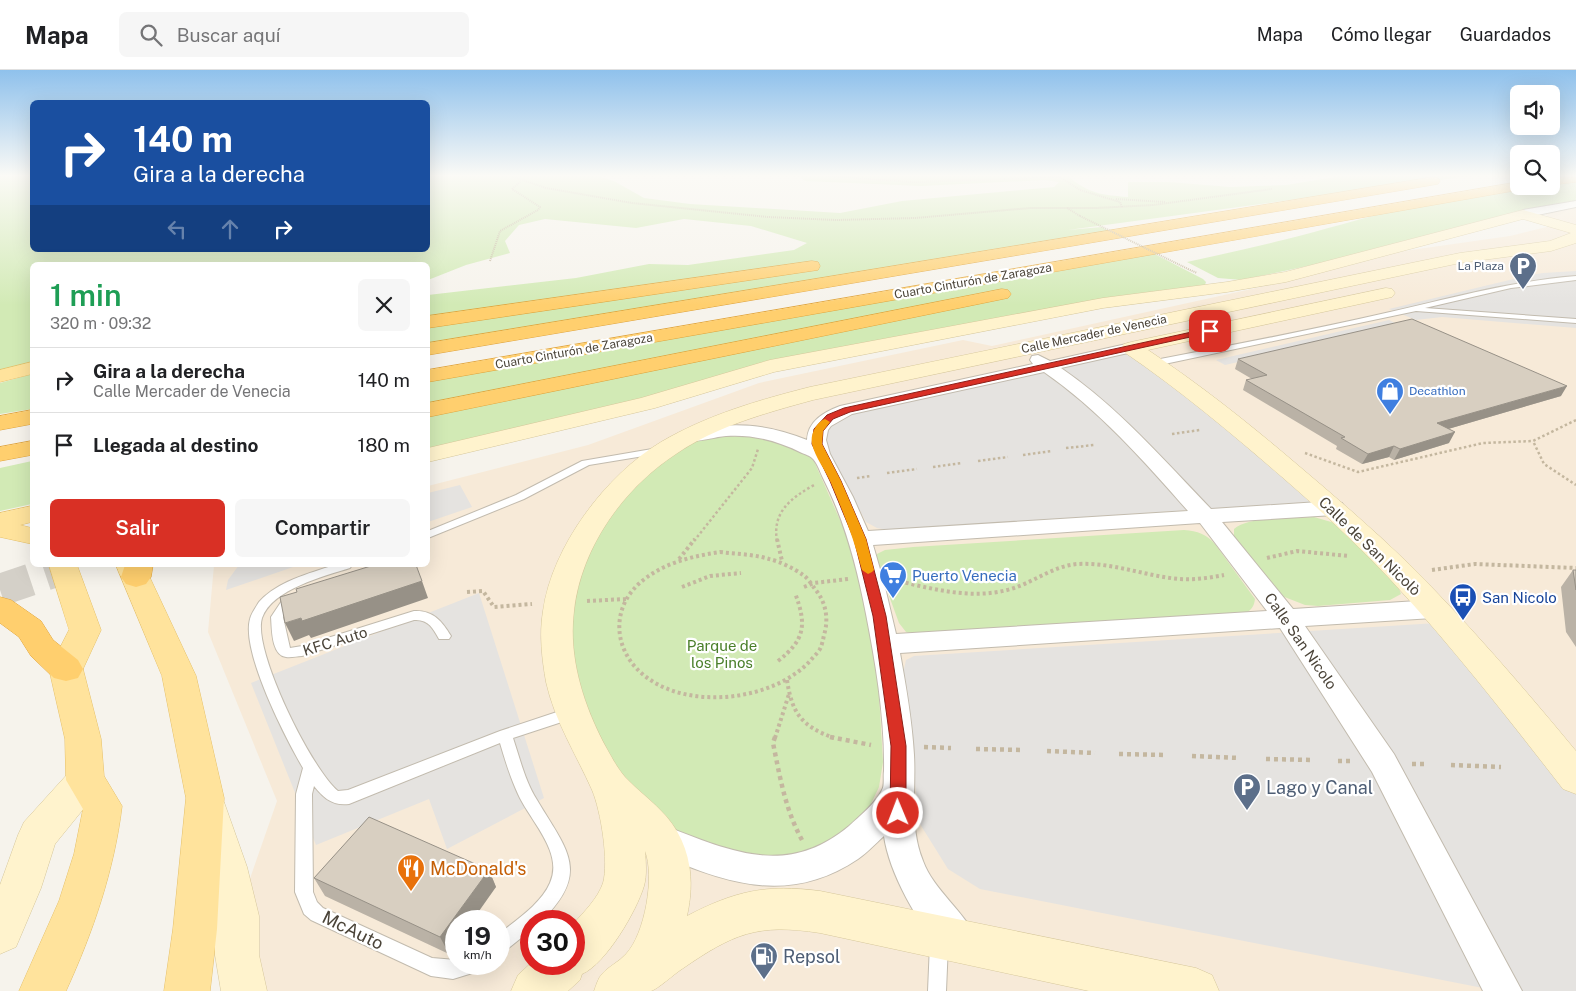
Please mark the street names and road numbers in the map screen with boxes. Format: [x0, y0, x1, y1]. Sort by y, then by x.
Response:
street label: Cuarto Cinturón de Zaragoza [893, 260, 1053, 302]
street label: Calle Mercader de Venecia [1020, 312, 1168, 356]
street label: Cuarto Cinturón de Zaragoza [494, 330, 654, 372]
street label: Calle de San Nicolò [1316, 493, 1424, 599]
street label: Calle San Nicolo [1261, 589, 1341, 693]
street label: KFC Auto [301, 623, 369, 659]
street label: McAuto [319, 906, 387, 954]

